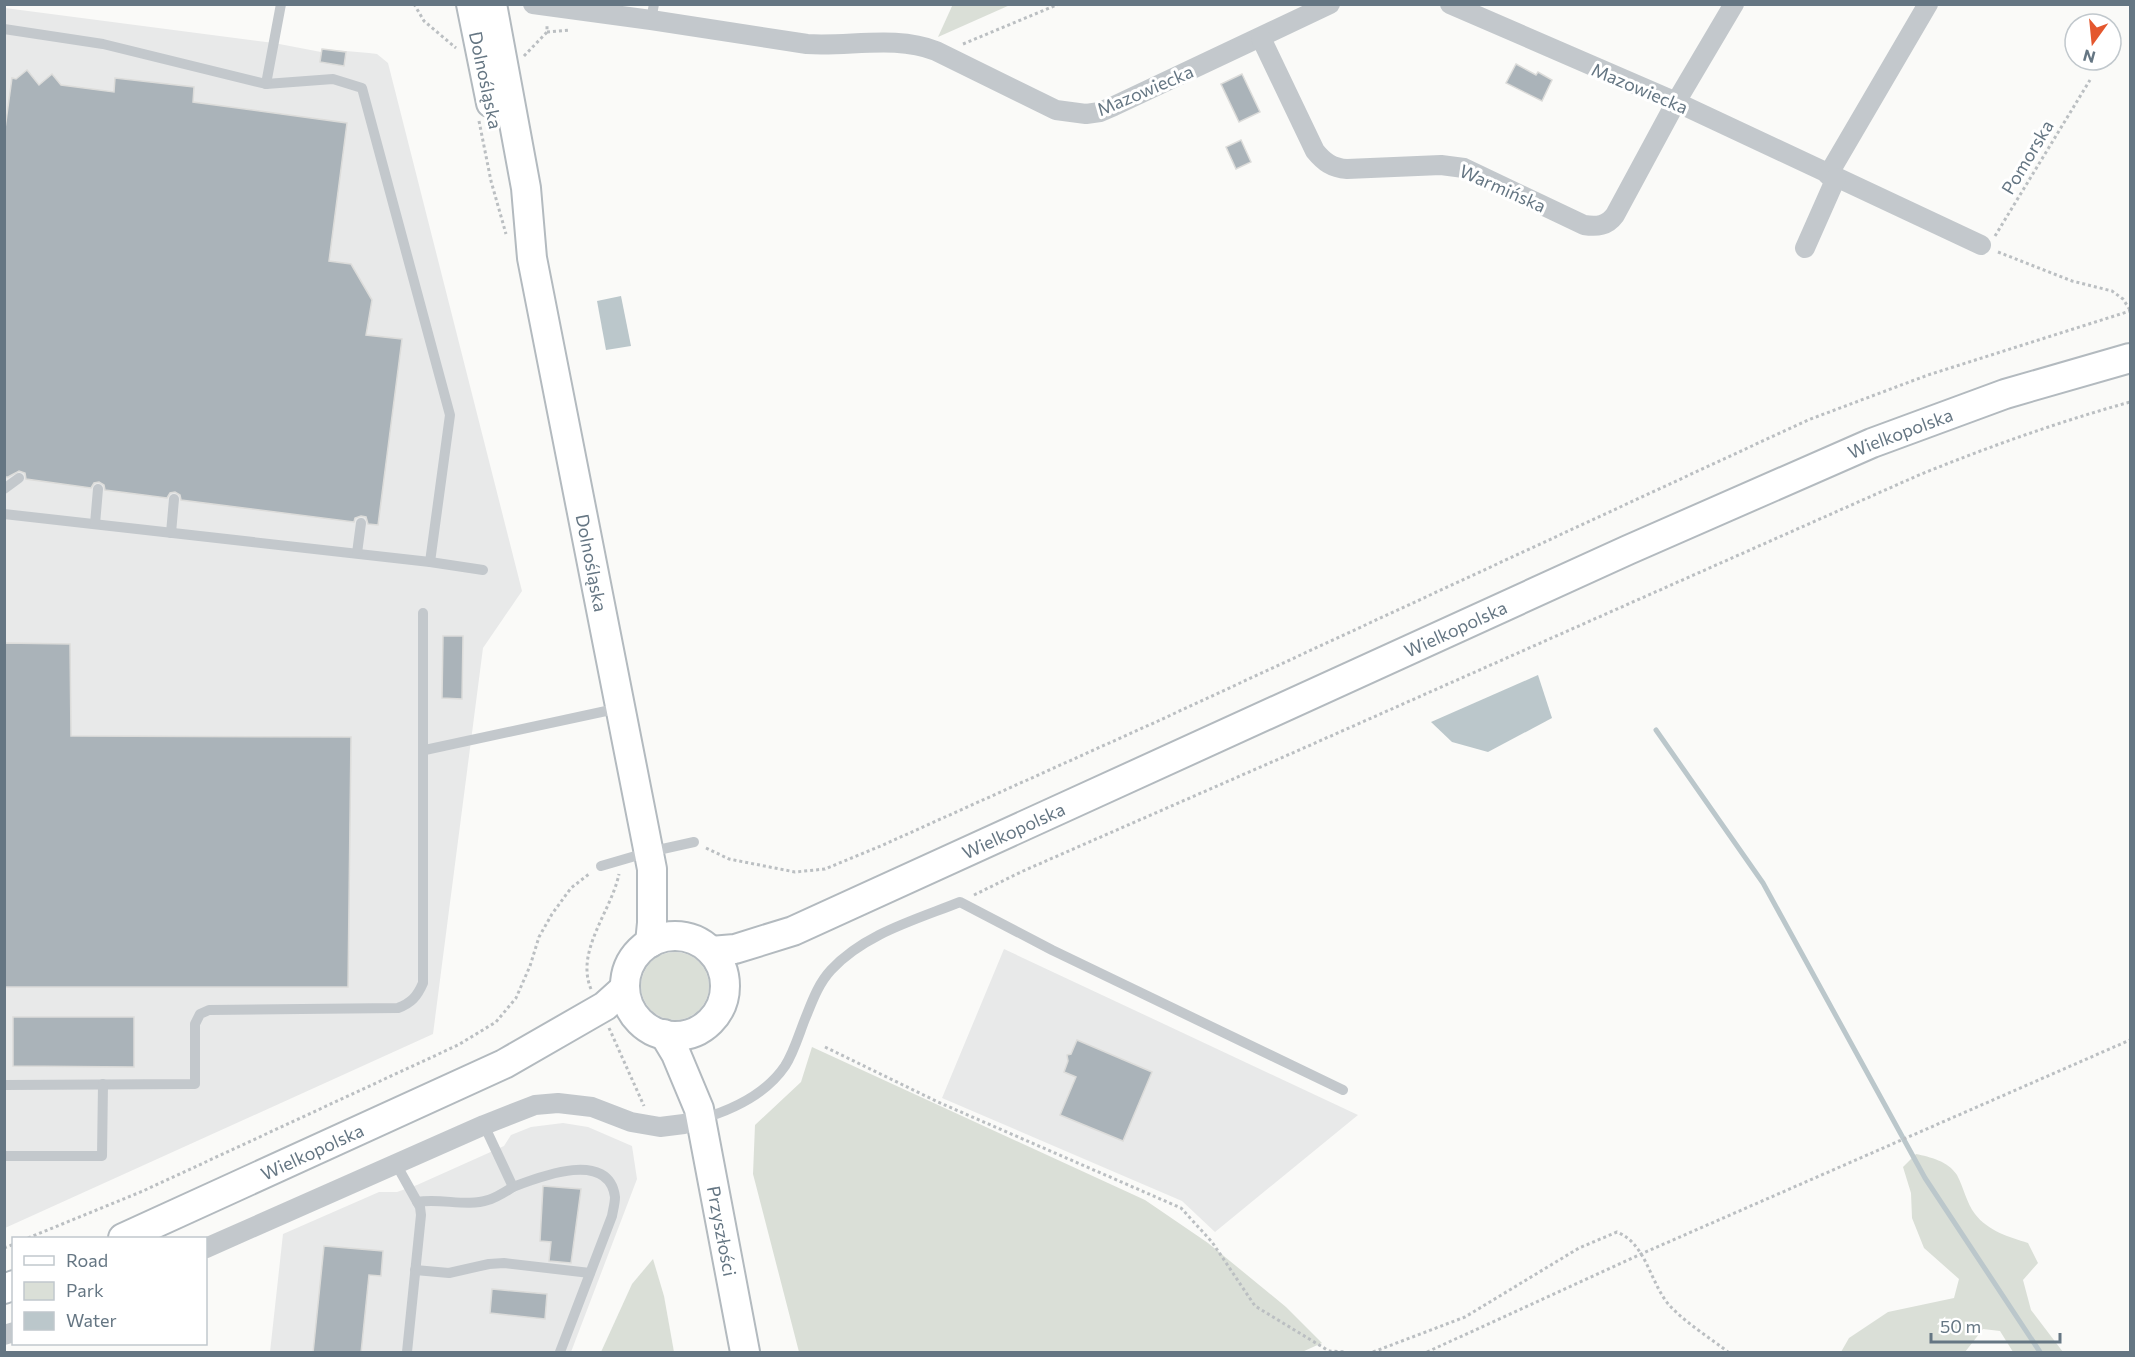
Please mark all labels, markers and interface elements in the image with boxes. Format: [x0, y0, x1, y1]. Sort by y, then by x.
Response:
north arrow [2063, 12, 2123, 72]
street label: Dolnośląska [465, 29, 507, 131]
text: N [2081, 46, 2097, 68]
street label: Mazowiecka [1589, 58, 1691, 118]
street label: Mazowiecka [1094, 60, 1196, 120]
street label: Pomorska [1996, 116, 2058, 198]
street label: Warmińska [1456, 159, 1550, 217]
street label: Wielkopolska [1844, 403, 1956, 463]
street label: Dolnośląska [572, 512, 612, 614]
street label: Wielkopolska [1401, 596, 1510, 662]
street label: Wielkopolska [958, 797, 1068, 863]
street label: Wielkopolska [257, 1119, 367, 1185]
street label: Przyszłości [703, 1184, 741, 1278]
legend [12, 1237, 207, 1345]
text: Road [66, 1249, 108, 1271]
text: Park [66, 1279, 104, 1301]
scale bar [1931, 1306, 2060, 1344]
text: Water [66, 1309, 117, 1331]
text: 50 m [1940, 1315, 1981, 1337]

